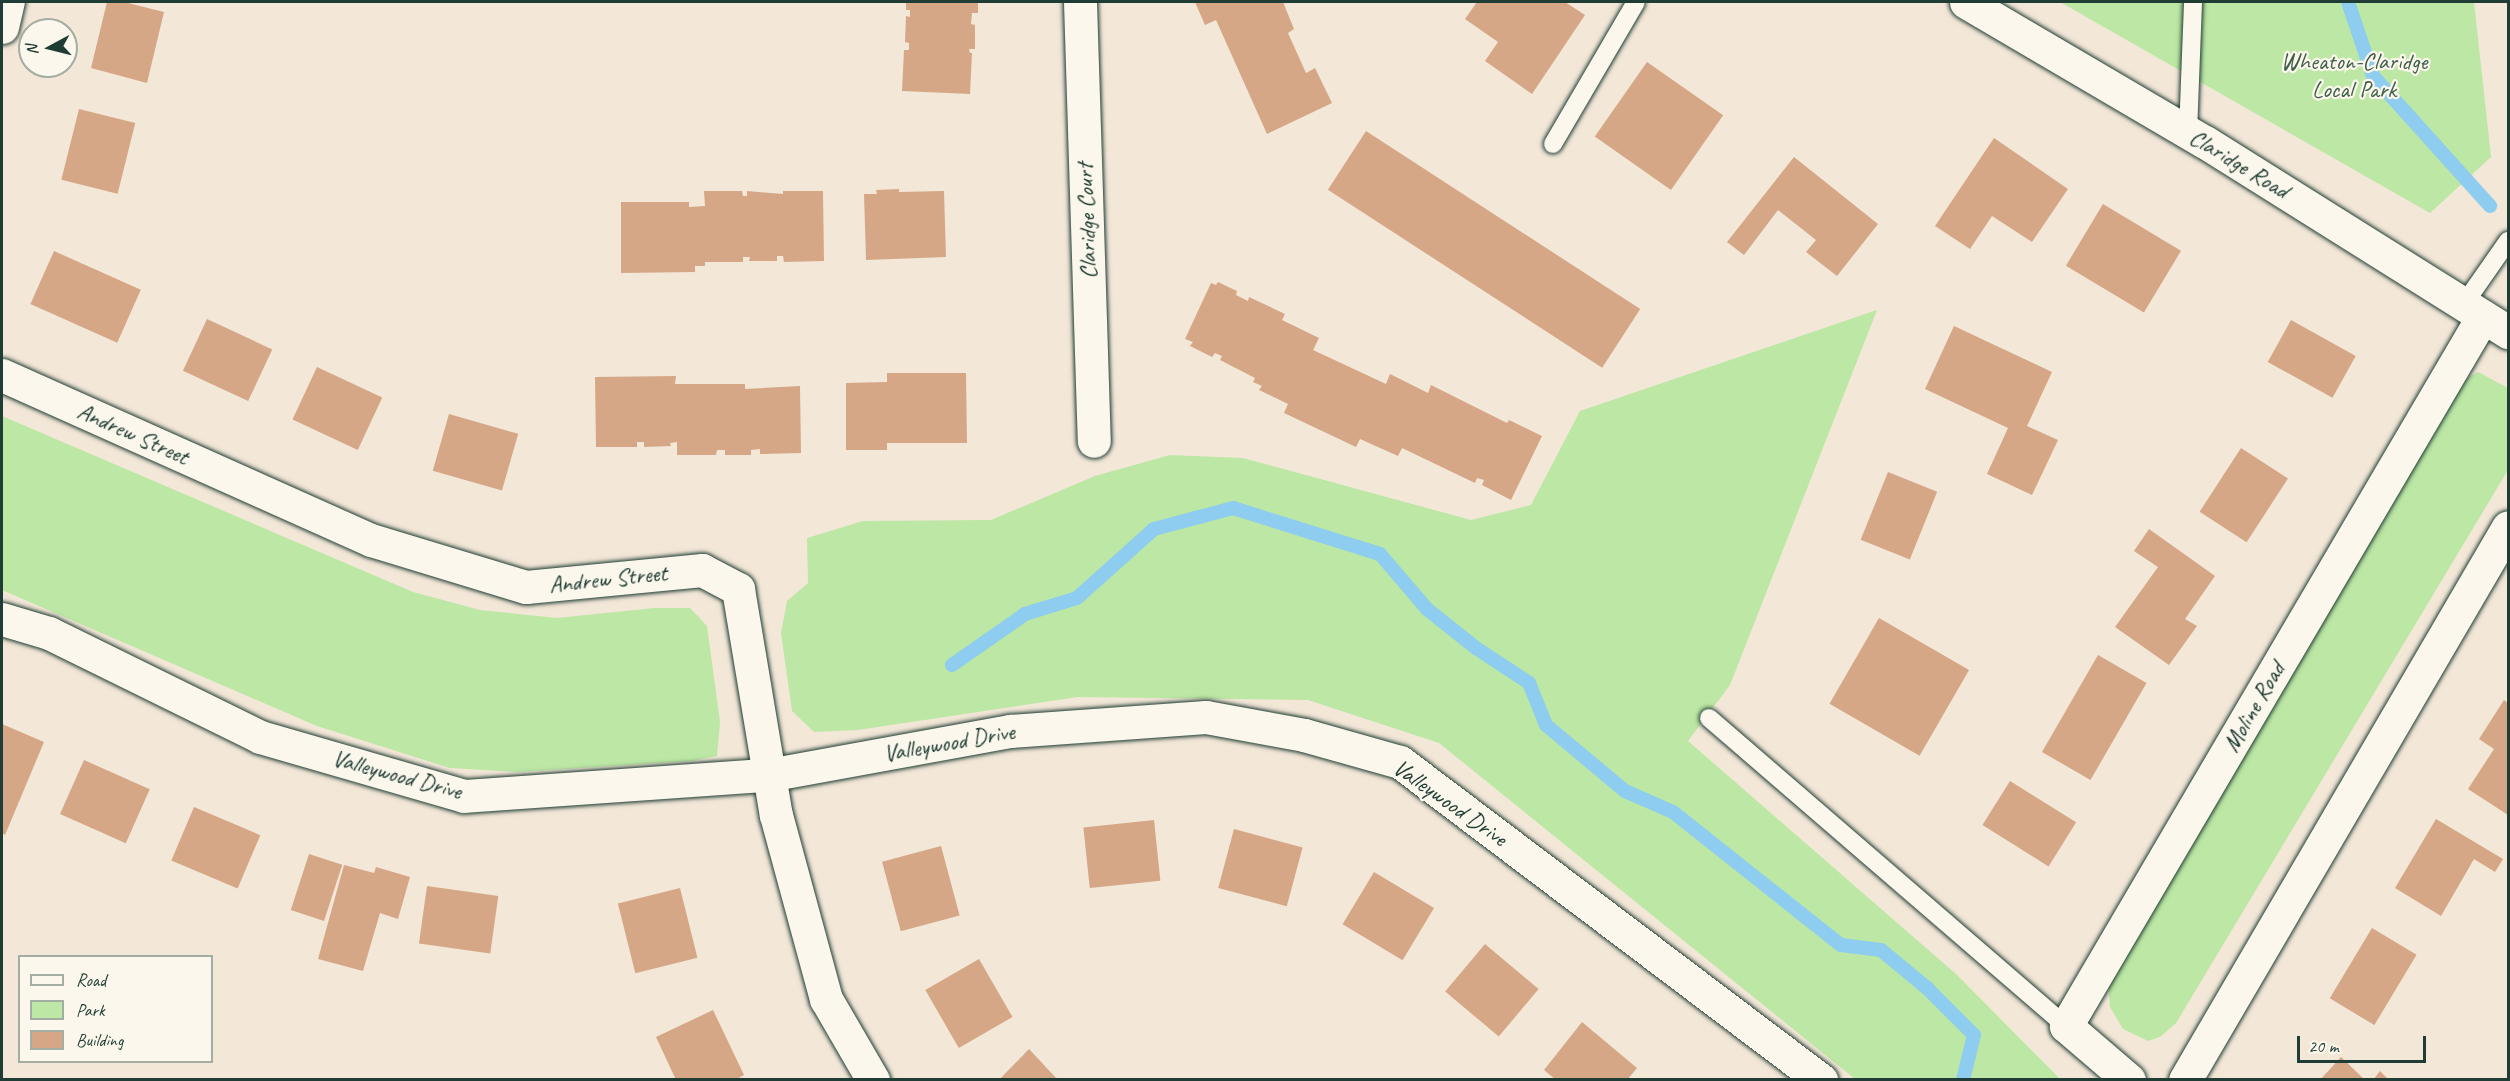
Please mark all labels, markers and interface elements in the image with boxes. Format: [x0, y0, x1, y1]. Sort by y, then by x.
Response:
north arrow [18, 18, 78, 78]
text: N [22, 44, 43, 56]
park label: Wheaton-Claridge Local Park [2281, 48, 2427, 104]
street label: Claridge Road [2184, 123, 2294, 205]
street label: Claridge Court [1071, 163, 1103, 279]
street label: Andrew Street [73, 397, 193, 471]
street label: Andrew Street [547, 558, 669, 600]
street label: Moline Road [2217, 657, 2291, 757]
street label: Valleywood Drive [881, 717, 1017, 769]
street label: Valleywood Drive [329, 744, 465, 806]
street label: Valleywood Drive [1387, 753, 1513, 853]
legend [18, 955, 213, 1063]
text: Road [76, 969, 106, 991]
text: Park [76, 999, 105, 1021]
scale bar [2300, 1024, 2429, 1062]
text: Building [76, 1029, 123, 1051]
text: 20 m [2308, 1035, 2339, 1057]

